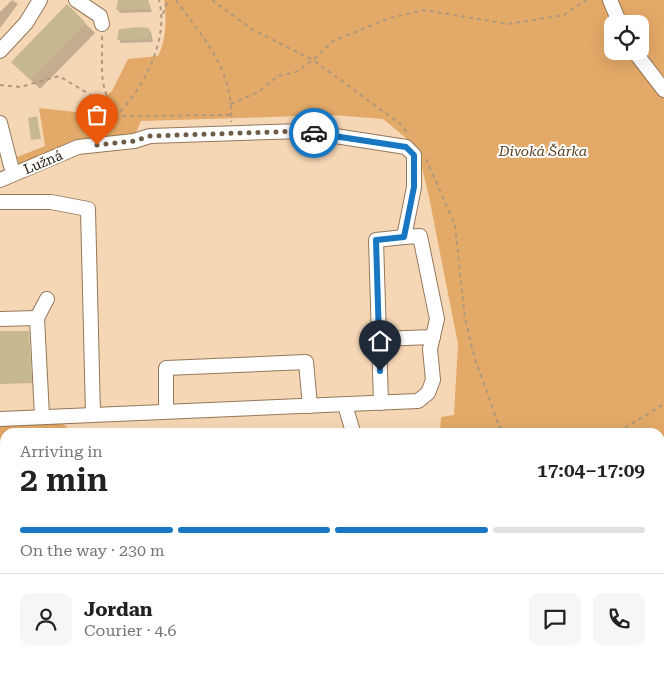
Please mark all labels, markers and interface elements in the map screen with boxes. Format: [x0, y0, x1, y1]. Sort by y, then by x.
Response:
map controls [604, 15, 649, 60]
button: locate [604, 15, 649, 60]
pin [76, 94, 118, 145]
icon: bag [83, 101, 111, 129]
courier [289, 108, 339, 158]
icon: car [300, 119, 328, 147]
park label: Divoká Šárka [498, 143, 587, 159]
street label: Lužná [21, 147, 65, 177]
pin [359, 320, 401, 371]
icon: home [366, 327, 394, 355]
text: Arriving in [20, 442, 103, 461]
text: 17:04–17:09 [537, 459, 645, 482]
text: 2 min [20, 461, 108, 499]
text: On the way · 230 m [20, 541, 165, 560]
button: person [20, 593, 72, 645]
button: chat [529, 593, 581, 645]
button: phone [593, 593, 645, 645]
text: Jordan [84, 598, 153, 621]
text: Courier · 4.6 [84, 621, 177, 640]

